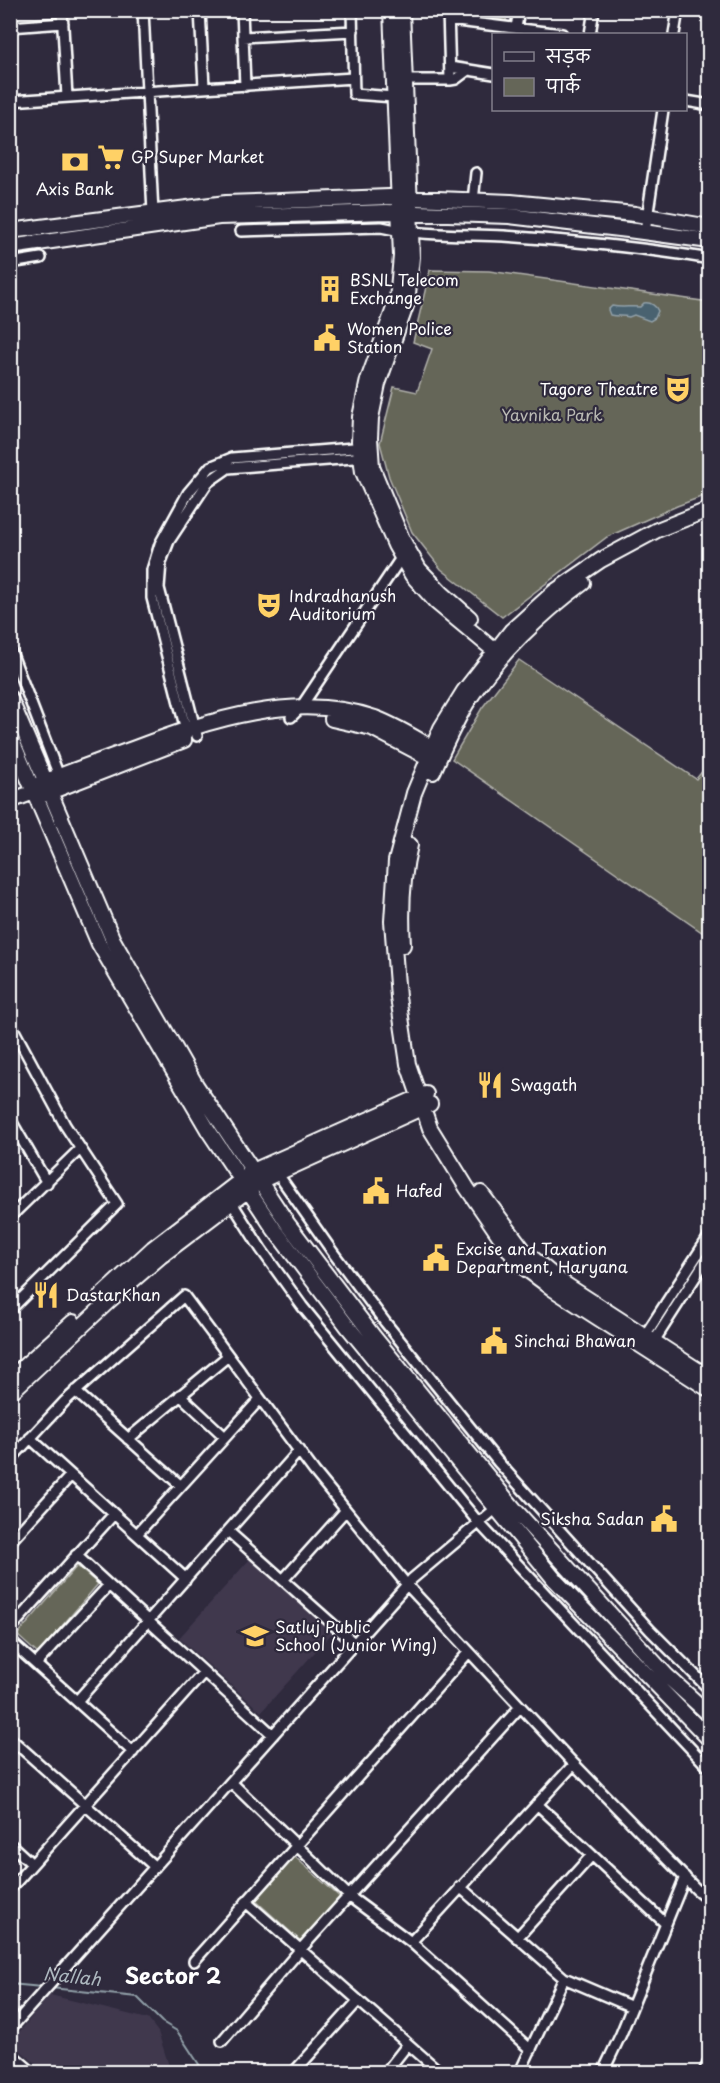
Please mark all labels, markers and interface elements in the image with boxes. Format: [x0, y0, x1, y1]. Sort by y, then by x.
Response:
legend [492, 33, 687, 111]
text: सड़क [545, 42, 591, 69]
text: पार्क [545, 72, 581, 99]
supermarket icon: GP Super Market [96, 142, 126, 172]
place label: GP Super Market [131, 144, 264, 168]
bank icon: Axis Bank [60, 147, 90, 177]
place label: Axis Bank [36, 176, 114, 200]
place label: BSNL Telecom Exchange [350, 267, 459, 309]
building icon: BSNL Telecom Exchange [315, 274, 345, 304]
place label: Women Police Station [347, 316, 452, 358]
public building icon: Women Police Station [312, 323, 342, 353]
theatre icon: Tagore Theatre [663, 374, 693, 404]
place label: Tagore Theatre [540, 376, 658, 400]
park label: Yavnika Park [501, 402, 603, 426]
place label: Indradhanush Auditorium [289, 583, 396, 625]
theatre icon: Indradhanush Auditorium [254, 590, 284, 620]
restaurant icon: Swagath [475, 1070, 505, 1100]
place label: Swagath [510, 1072, 577, 1096]
public building icon: Hafed [361, 1176, 391, 1206]
place label: Hafed [396, 1178, 443, 1202]
place label: Excise and Taxation Department, Haryana [456, 1236, 628, 1278]
public building icon: Excise and Taxation Department, Haryana [421, 1243, 451, 1273]
restaurant icon: DastarKhan [31, 1280, 61, 1310]
place label: DastarKhan [66, 1282, 161, 1306]
public building icon: Sinchai Bhawan [479, 1326, 509, 1356]
place label: Sinchai Bhawan [514, 1328, 636, 1352]
public building icon: Siksha Sadan [649, 1504, 679, 1534]
place label: Siksha Sadan [540, 1506, 644, 1530]
place label: Satluj Public School (Junior Wing) [275, 1614, 437, 1656]
school or university icon: Satluj Public School (Junior Wing) [240, 1621, 270, 1651]
district label: Sector 2 [125, 1958, 221, 1991]
water label: Nallah [42, 1959, 103, 1992]

